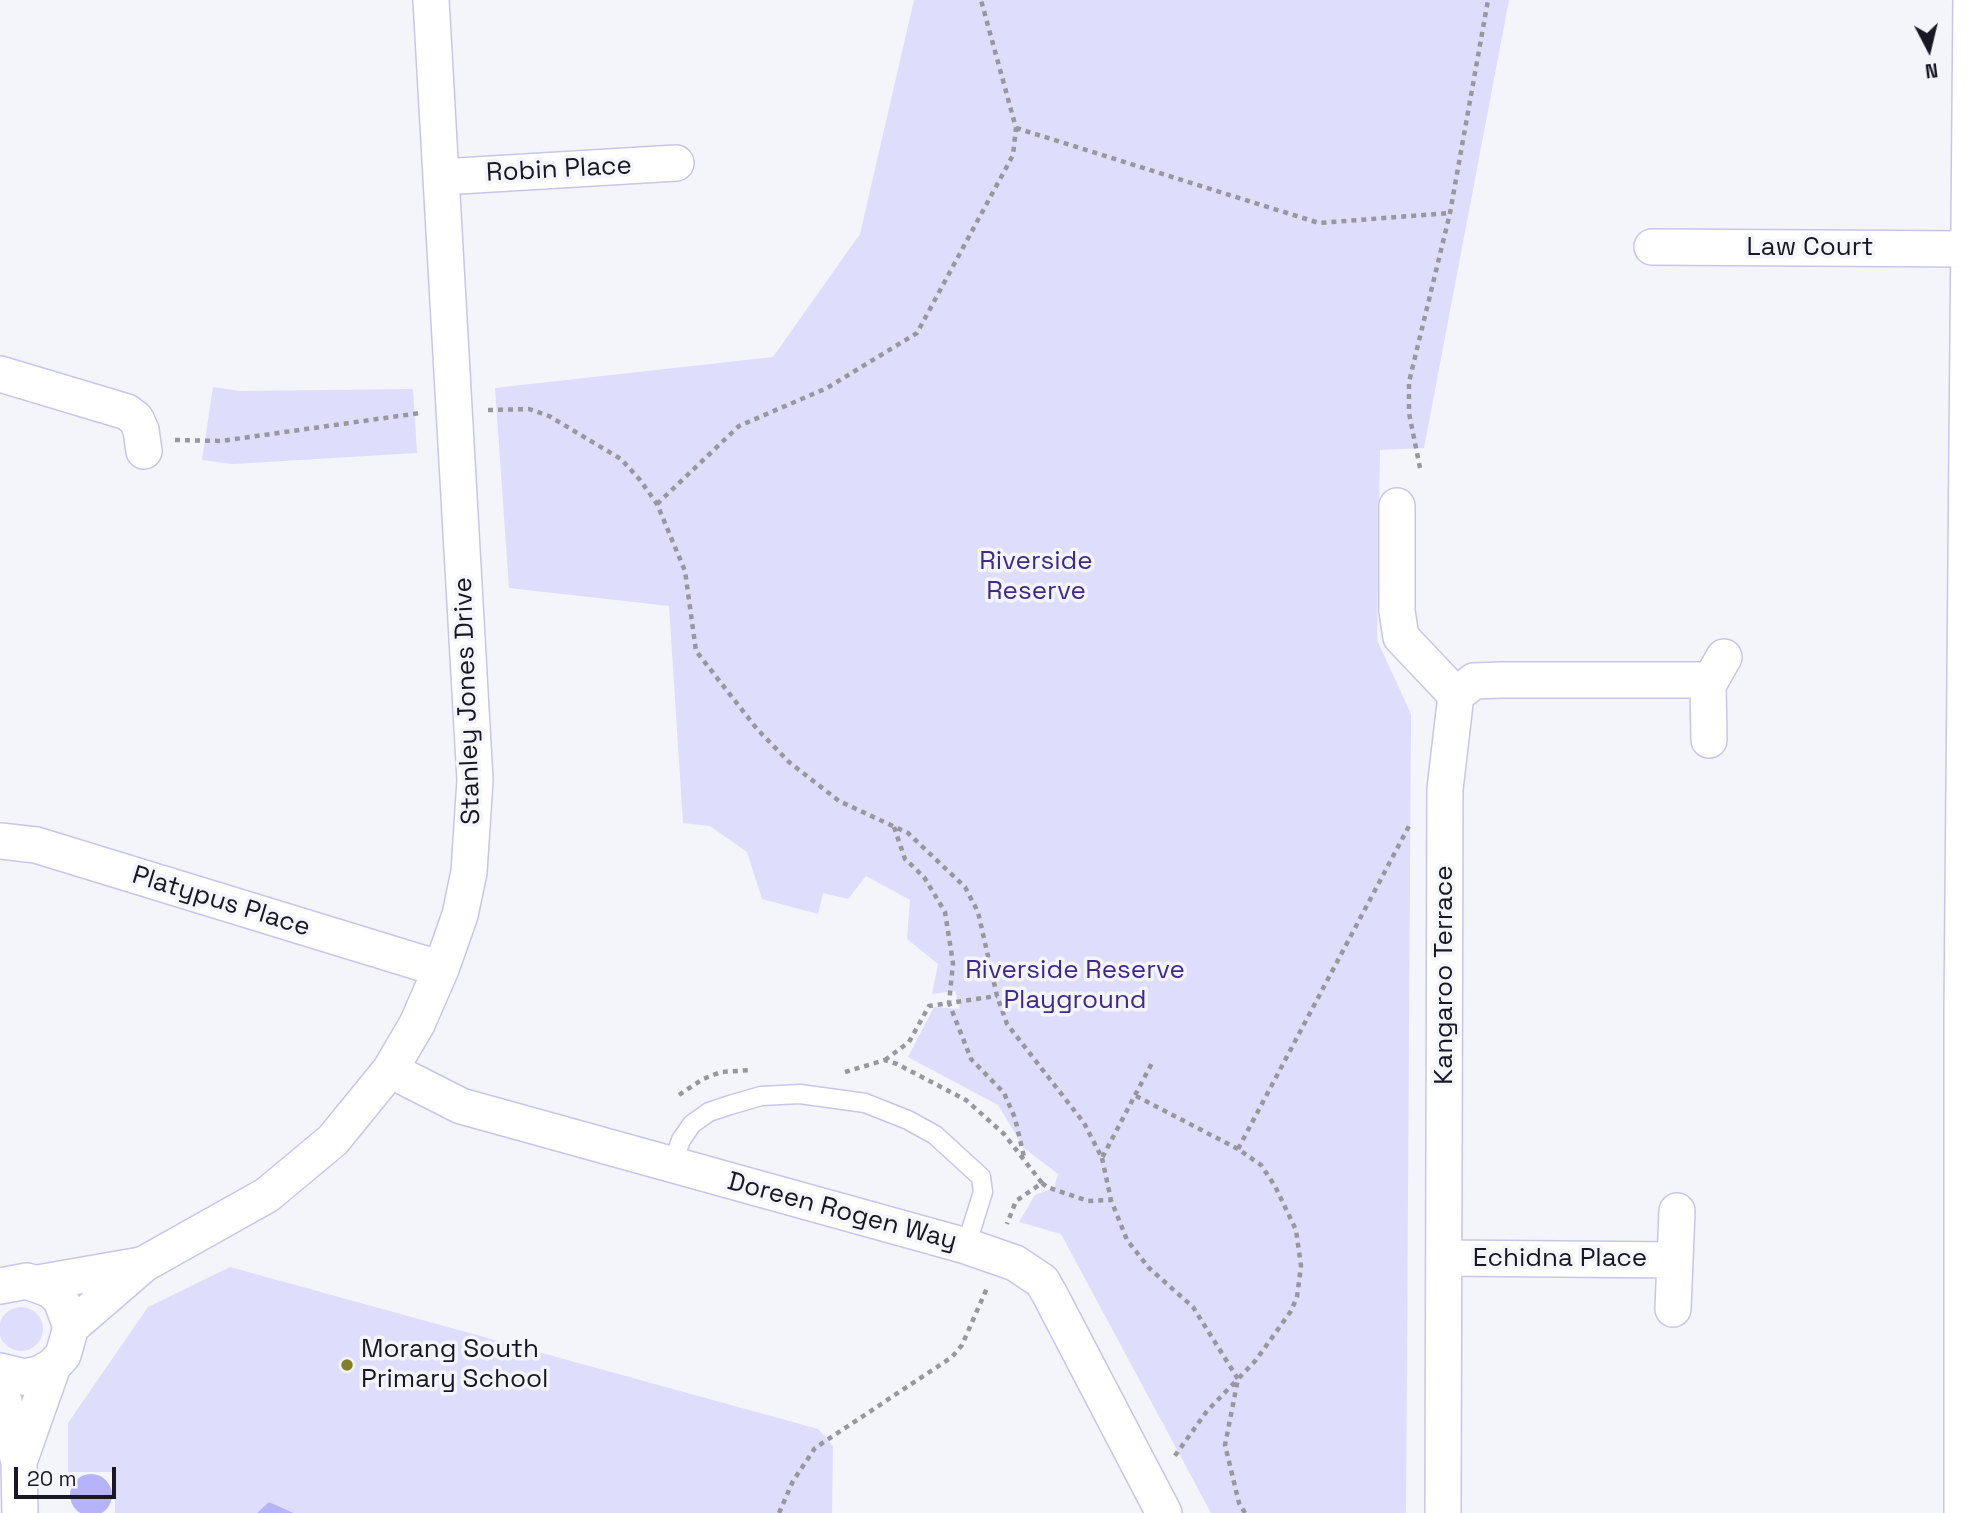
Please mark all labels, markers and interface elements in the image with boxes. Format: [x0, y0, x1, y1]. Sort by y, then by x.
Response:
north arrow [1894, 14, 1964, 84]
text: N [1924, 57, 1939, 84]
street label: Robin Place [485, 151, 633, 189]
street label: Law Court [1747, 232, 1873, 264]
park label: Riverside Reserve [979, 546, 1093, 608]
street label: Stanley Jones Drive [448, 577, 488, 825]
street label: Platypus Place [128, 860, 314, 944]
street label: Kangaroo Terrace [1429, 865, 1461, 1085]
park label: Riverside Reserve Playground [965, 955, 1185, 1016]
street label: Doreen Rogen Way [724, 1166, 960, 1258]
street label: Echidna Place [1473, 1243, 1647, 1275]
place label: Morang South Primary School [361, 1334, 548, 1396]
marker: Morang South Primary School [339, 1357, 355, 1373]
scale bar [18, 1454, 119, 1498]
text: 20 m [27, 1465, 77, 1492]

